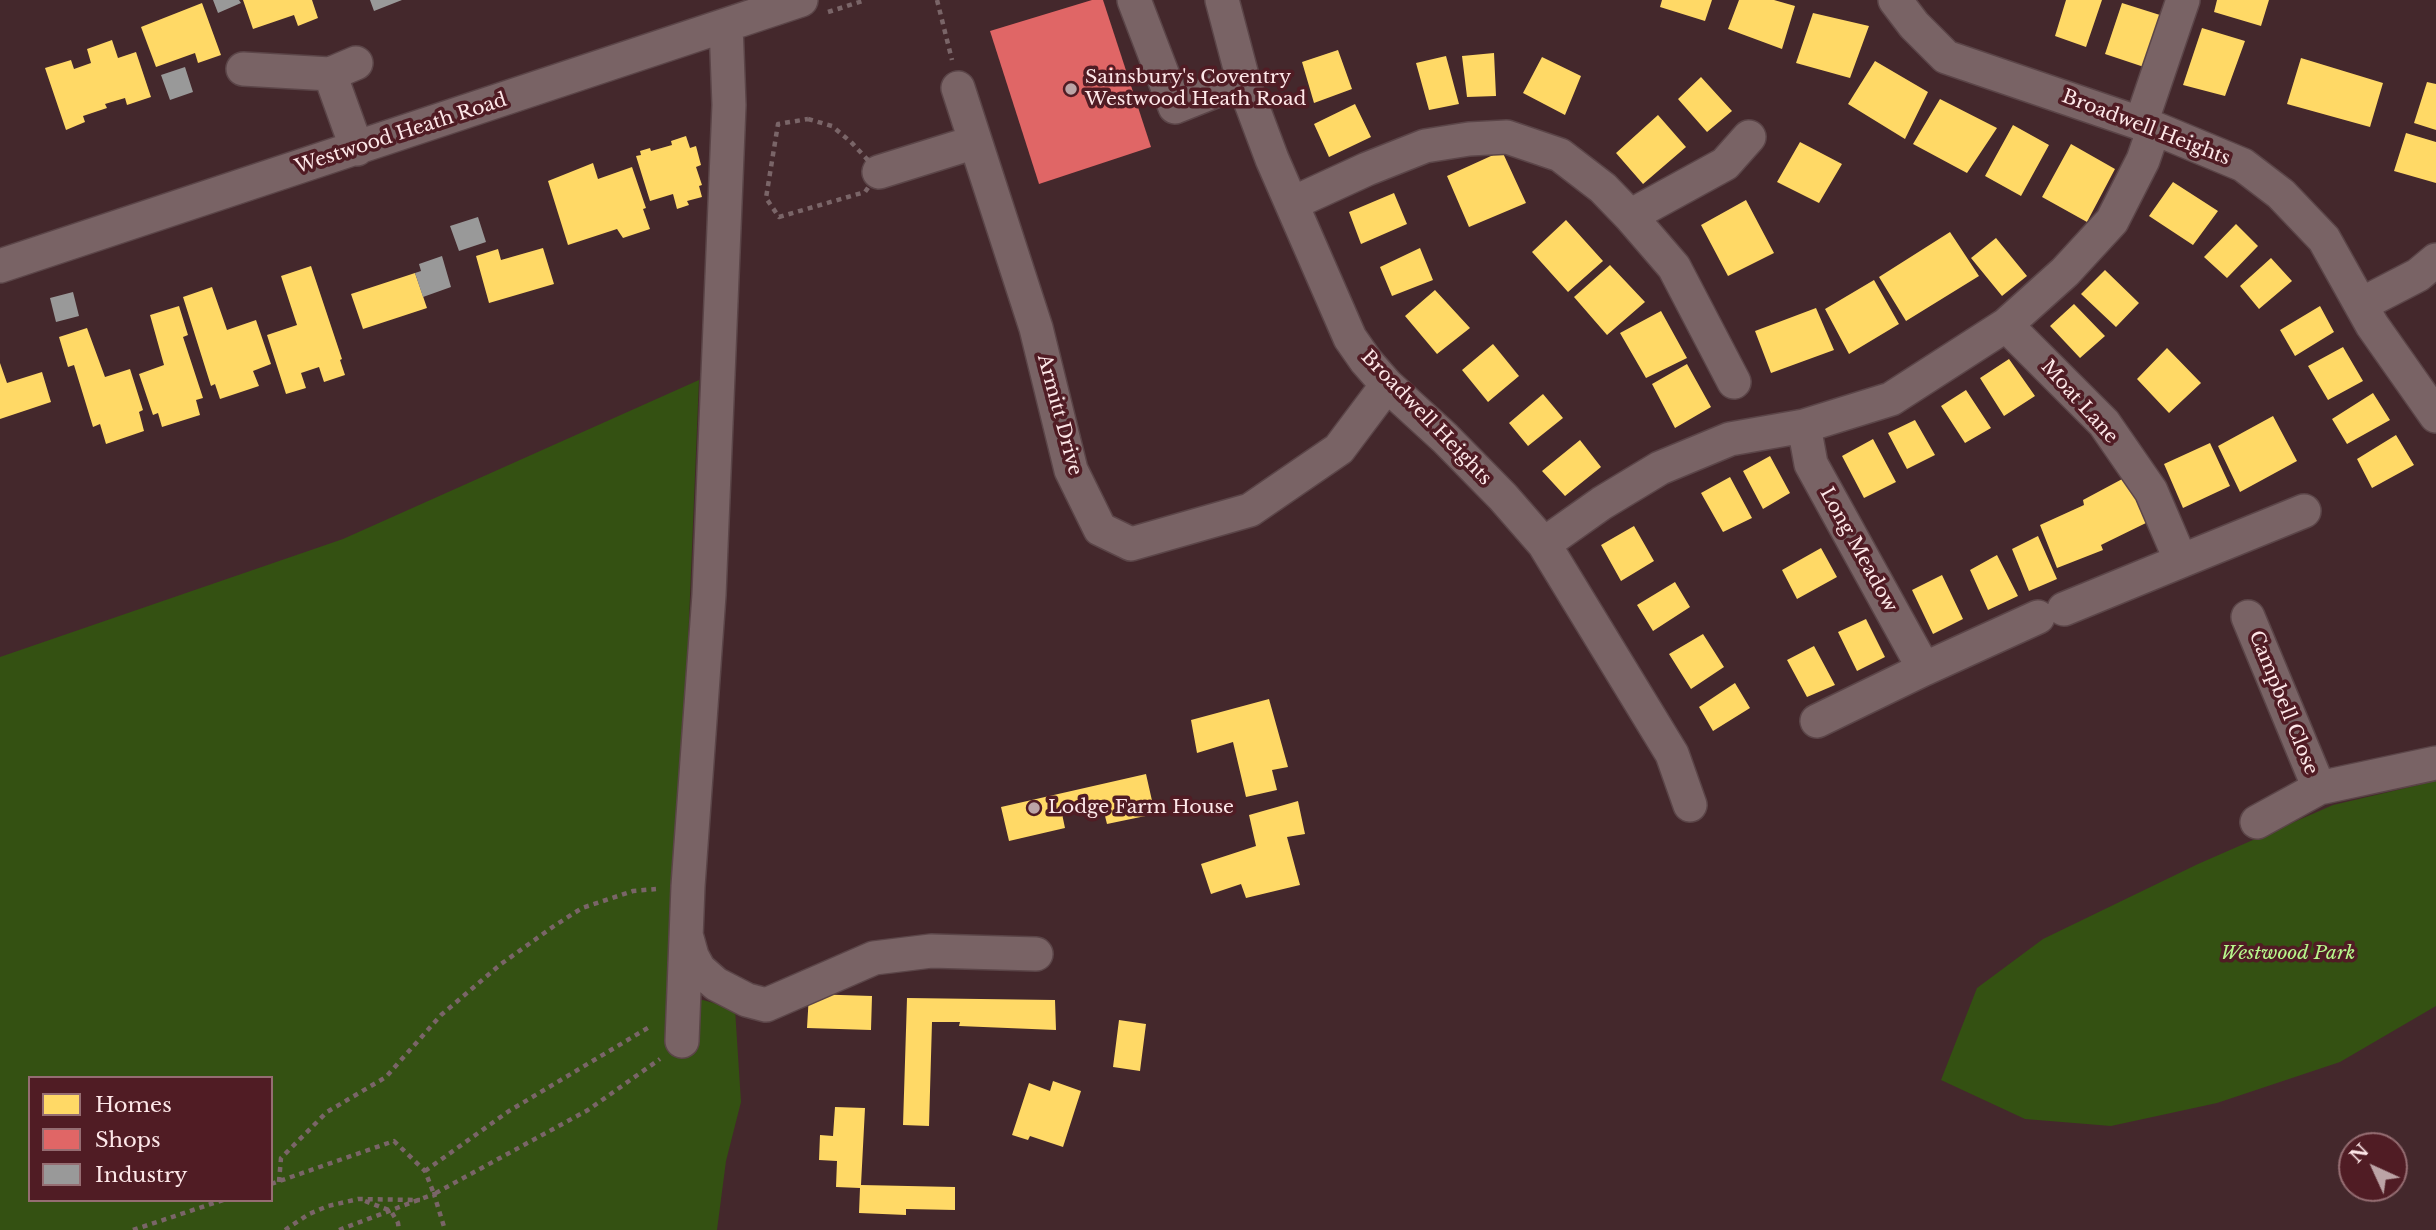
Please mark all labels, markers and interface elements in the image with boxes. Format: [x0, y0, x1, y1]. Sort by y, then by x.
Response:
place label: Sainsbury's Coventry Westwood Heath Road [1085, 67, 1306, 111]
marker: Sainsbury's Coventry Westwood Heath Road [1063, 81, 1079, 97]
street label: Broadwell Heights [2059, 85, 2233, 171]
street label: Westwood Heath Road [292, 89, 510, 179]
street label: Broadwell Heights [1356, 346, 1496, 490]
street label: Armitt Drive [1032, 352, 1086, 478]
street label: Moat Lane [2036, 356, 2122, 448]
street label: Long Meadow [1814, 484, 1902, 616]
street label: Campbell Close [2244, 628, 2322, 778]
place label: Lodge Farm House [1048, 797, 1234, 819]
marker: Lodge Farm House [1026, 800, 1042, 816]
park label: Westwood Park [2221, 943, 2355, 965]
legend [28, 1076, 273, 1202]
text: Homes [95, 1092, 172, 1118]
text: Shops [95, 1127, 161, 1153]
north arrow [2338, 1132, 2408, 1202]
text: N [2345, 1139, 2374, 1168]
text: Industry [95, 1162, 187, 1188]

